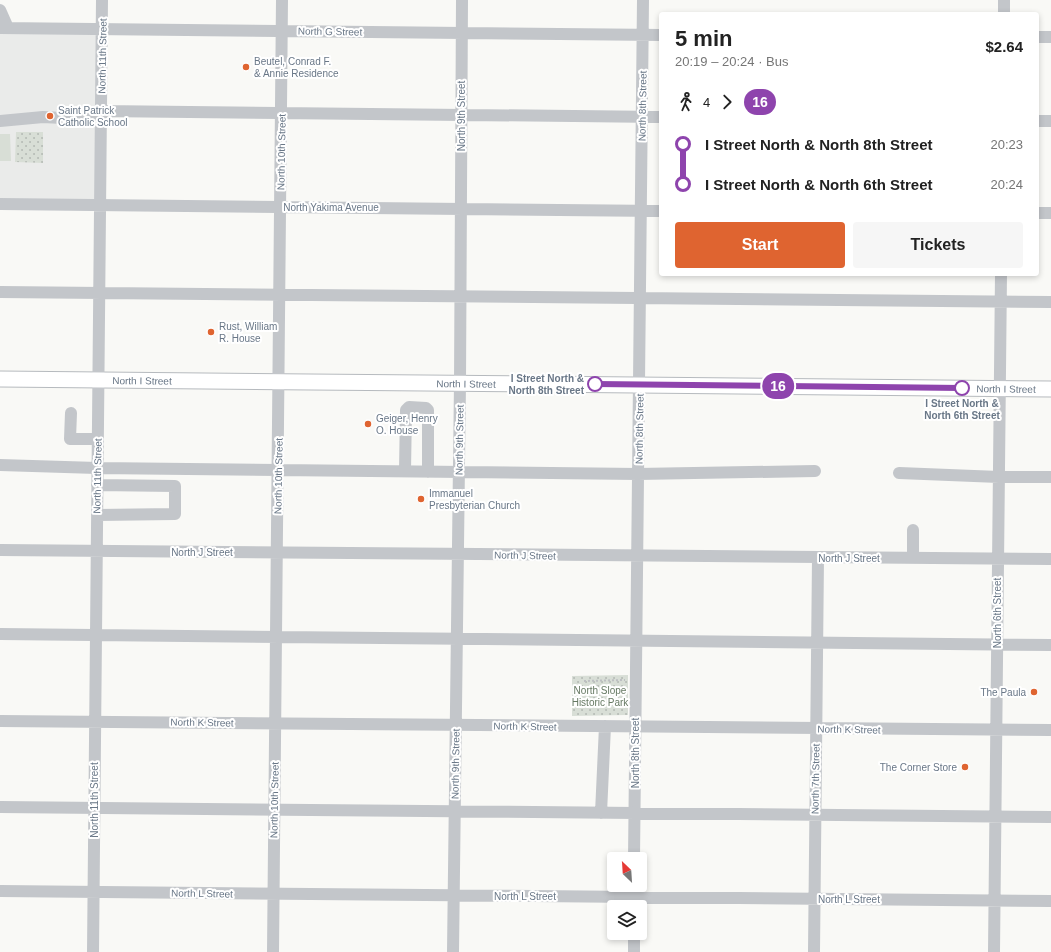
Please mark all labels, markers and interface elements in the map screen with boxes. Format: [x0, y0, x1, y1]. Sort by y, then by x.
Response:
street label: North 11th Street [96, 18, 109, 94]
street label: North G Street [298, 25, 363, 38]
text: 5 min [675, 26, 732, 51]
text: $2.64 [985, 38, 1023, 55]
text: 20:19 – 20:24 · Bus [675, 54, 788, 69]
place label: Beutel, Conrad F. & Annie Residence [254, 56, 339, 79]
marker: Beutel, Conrad F. & Annie Residence [241, 62, 251, 72]
street label: North 8th Street [636, 70, 649, 141]
street label: North 9th Street [456, 80, 467, 151]
icon: walk [675, 91, 697, 113]
icon: forward [716, 91, 738, 113]
text: 16 [752, 94, 768, 110]
text: 4 [703, 95, 710, 110]
place label: Saint Patrick Catholic School [58, 105, 127, 128]
marker: Saint Patrick Catholic School [45, 111, 55, 121]
street label: North 10th Street [275, 114, 288, 190]
text: I Street North & North 8th Street [705, 136, 933, 153]
text: 20:23 [990, 137, 1023, 152]
text: I Street North & North 6th Street [705, 176, 933, 193]
text: 20:24 [990, 177, 1023, 192]
street label: North Yakima Avenue [283, 202, 379, 213]
button: Start [675, 222, 845, 268]
button: Tickets [853, 222, 1023, 268]
place label: Rust, William R. House [219, 321, 277, 344]
marker: Rust, William R. House [206, 327, 216, 337]
place label: I Street North & North 8th Street [508, 373, 585, 396]
line badge: 16 [760, 373, 796, 399]
street label: North I Street [112, 375, 172, 387]
marker: I Street North & North 8th Street [587, 376, 603, 392]
street label: North I Street [436, 378, 496, 390]
text: 16 [770, 378, 786, 394]
marker: I Street North & North 6th Street [954, 380, 970, 396]
street label: North I Street [976, 383, 1036, 395]
street label: North 8th Street [633, 393, 646, 464]
place label: I Street North & North 6th Street [924, 398, 1000, 421]
street label: North 9th Street [453, 404, 466, 475]
place label: Geiger, Henry O. House [376, 413, 438, 436]
marker: Geiger, Henry O. House [363, 419, 373, 429]
street label: North 11th Street [91, 438, 104, 514]
street label: North 10th Street [272, 438, 285, 514]
place label: Immanuel Presbyterian Church [429, 488, 520, 511]
marker: Immanuel Presbyterian Church [416, 494, 426, 504]
street label: North J Street [171, 547, 233, 558]
street label: North J Street [494, 549, 556, 562]
street label: North J Street [818, 553, 880, 564]
street label: North 6th Street [992, 577, 1003, 648]
park label: North Slope Historic Park [572, 685, 629, 708]
place label: The Paula [980, 687, 1026, 698]
marker: The Paula [1029, 687, 1039, 697]
street label: North K Street [170, 716, 234, 729]
street label: North 8th Street [630, 717, 641, 788]
street label: North K Street [493, 720, 557, 733]
street label: North K Street [817, 723, 881, 736]
street label: North 9th Street [449, 728, 462, 799]
street label: North 7th Street [809, 743, 822, 814]
street label: North 11th Street [89, 762, 100, 838]
street label: North 10th Street [268, 762, 281, 838]
place label: The Corner Store [880, 762, 957, 773]
marker: The Corner Store [960, 762, 970, 772]
north arrow [607, 852, 647, 892]
map controls [607, 852, 647, 940]
street label: North L Street [171, 887, 233, 900]
street label: North L Street [494, 891, 556, 902]
street label: North L Street [818, 894, 880, 905]
button: layers [607, 900, 647, 940]

